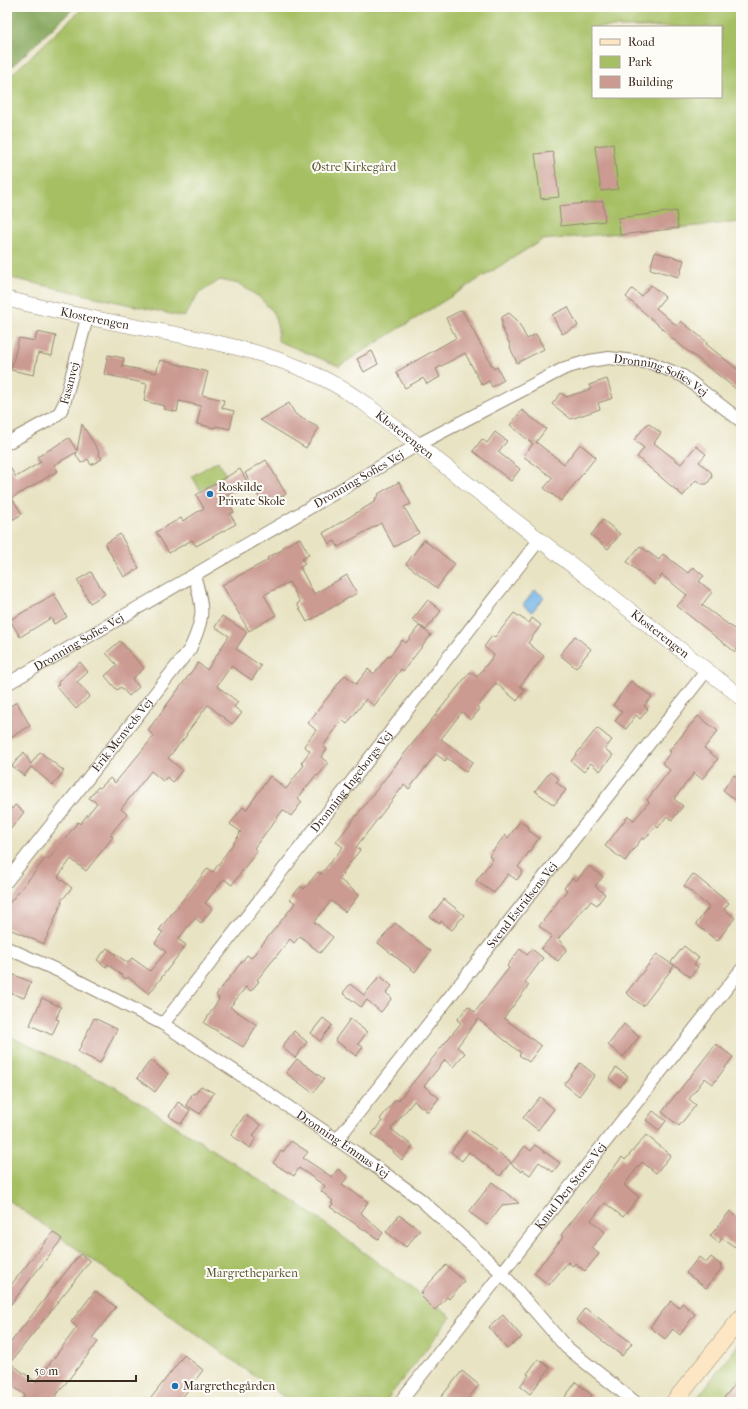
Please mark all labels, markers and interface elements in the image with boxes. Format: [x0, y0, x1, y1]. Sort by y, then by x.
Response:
legend [592, 26, 722, 98]
text: Road [628, 35, 655, 49]
text: Park [628, 55, 653, 69]
text: Building [628, 75, 673, 89]
park label: Østre Kirkegård [312, 160, 397, 174]
street label: Klosterengen [59, 305, 131, 332]
street label: Dronning Sofies Vej [613, 352, 711, 400]
street label: Fasanvej [57, 360, 82, 406]
street label: Klosterengen [373, 408, 437, 462]
street label: Dronning Sofies Vej [311, 447, 406, 511]
place label: Roskilde Private Skole [218, 480, 285, 508]
marker: Roskilde Private Skole [205, 489, 215, 499]
street label: Klosterengen [628, 607, 692, 661]
street label: Dronning Sofies Vej [31, 611, 126, 674]
street label: Erik Menveds Vej [89, 695, 155, 775]
street label: Dronning Ingeborgs Vej [308, 728, 395, 835]
street label: Svend Estridsens Vej [484, 859, 560, 951]
street label: Dronning Emmas Vej [294, 1107, 392, 1181]
street label: Knud Den Stores Vej [532, 1140, 609, 1232]
park label: Margretheparken [206, 1266, 298, 1280]
scale bar [28, 1357, 136, 1383]
text: 50 m [34, 1364, 58, 1378]
place label: Margrethegården [183, 1379, 275, 1393]
marker: Margrethegården [170, 1381, 180, 1391]

